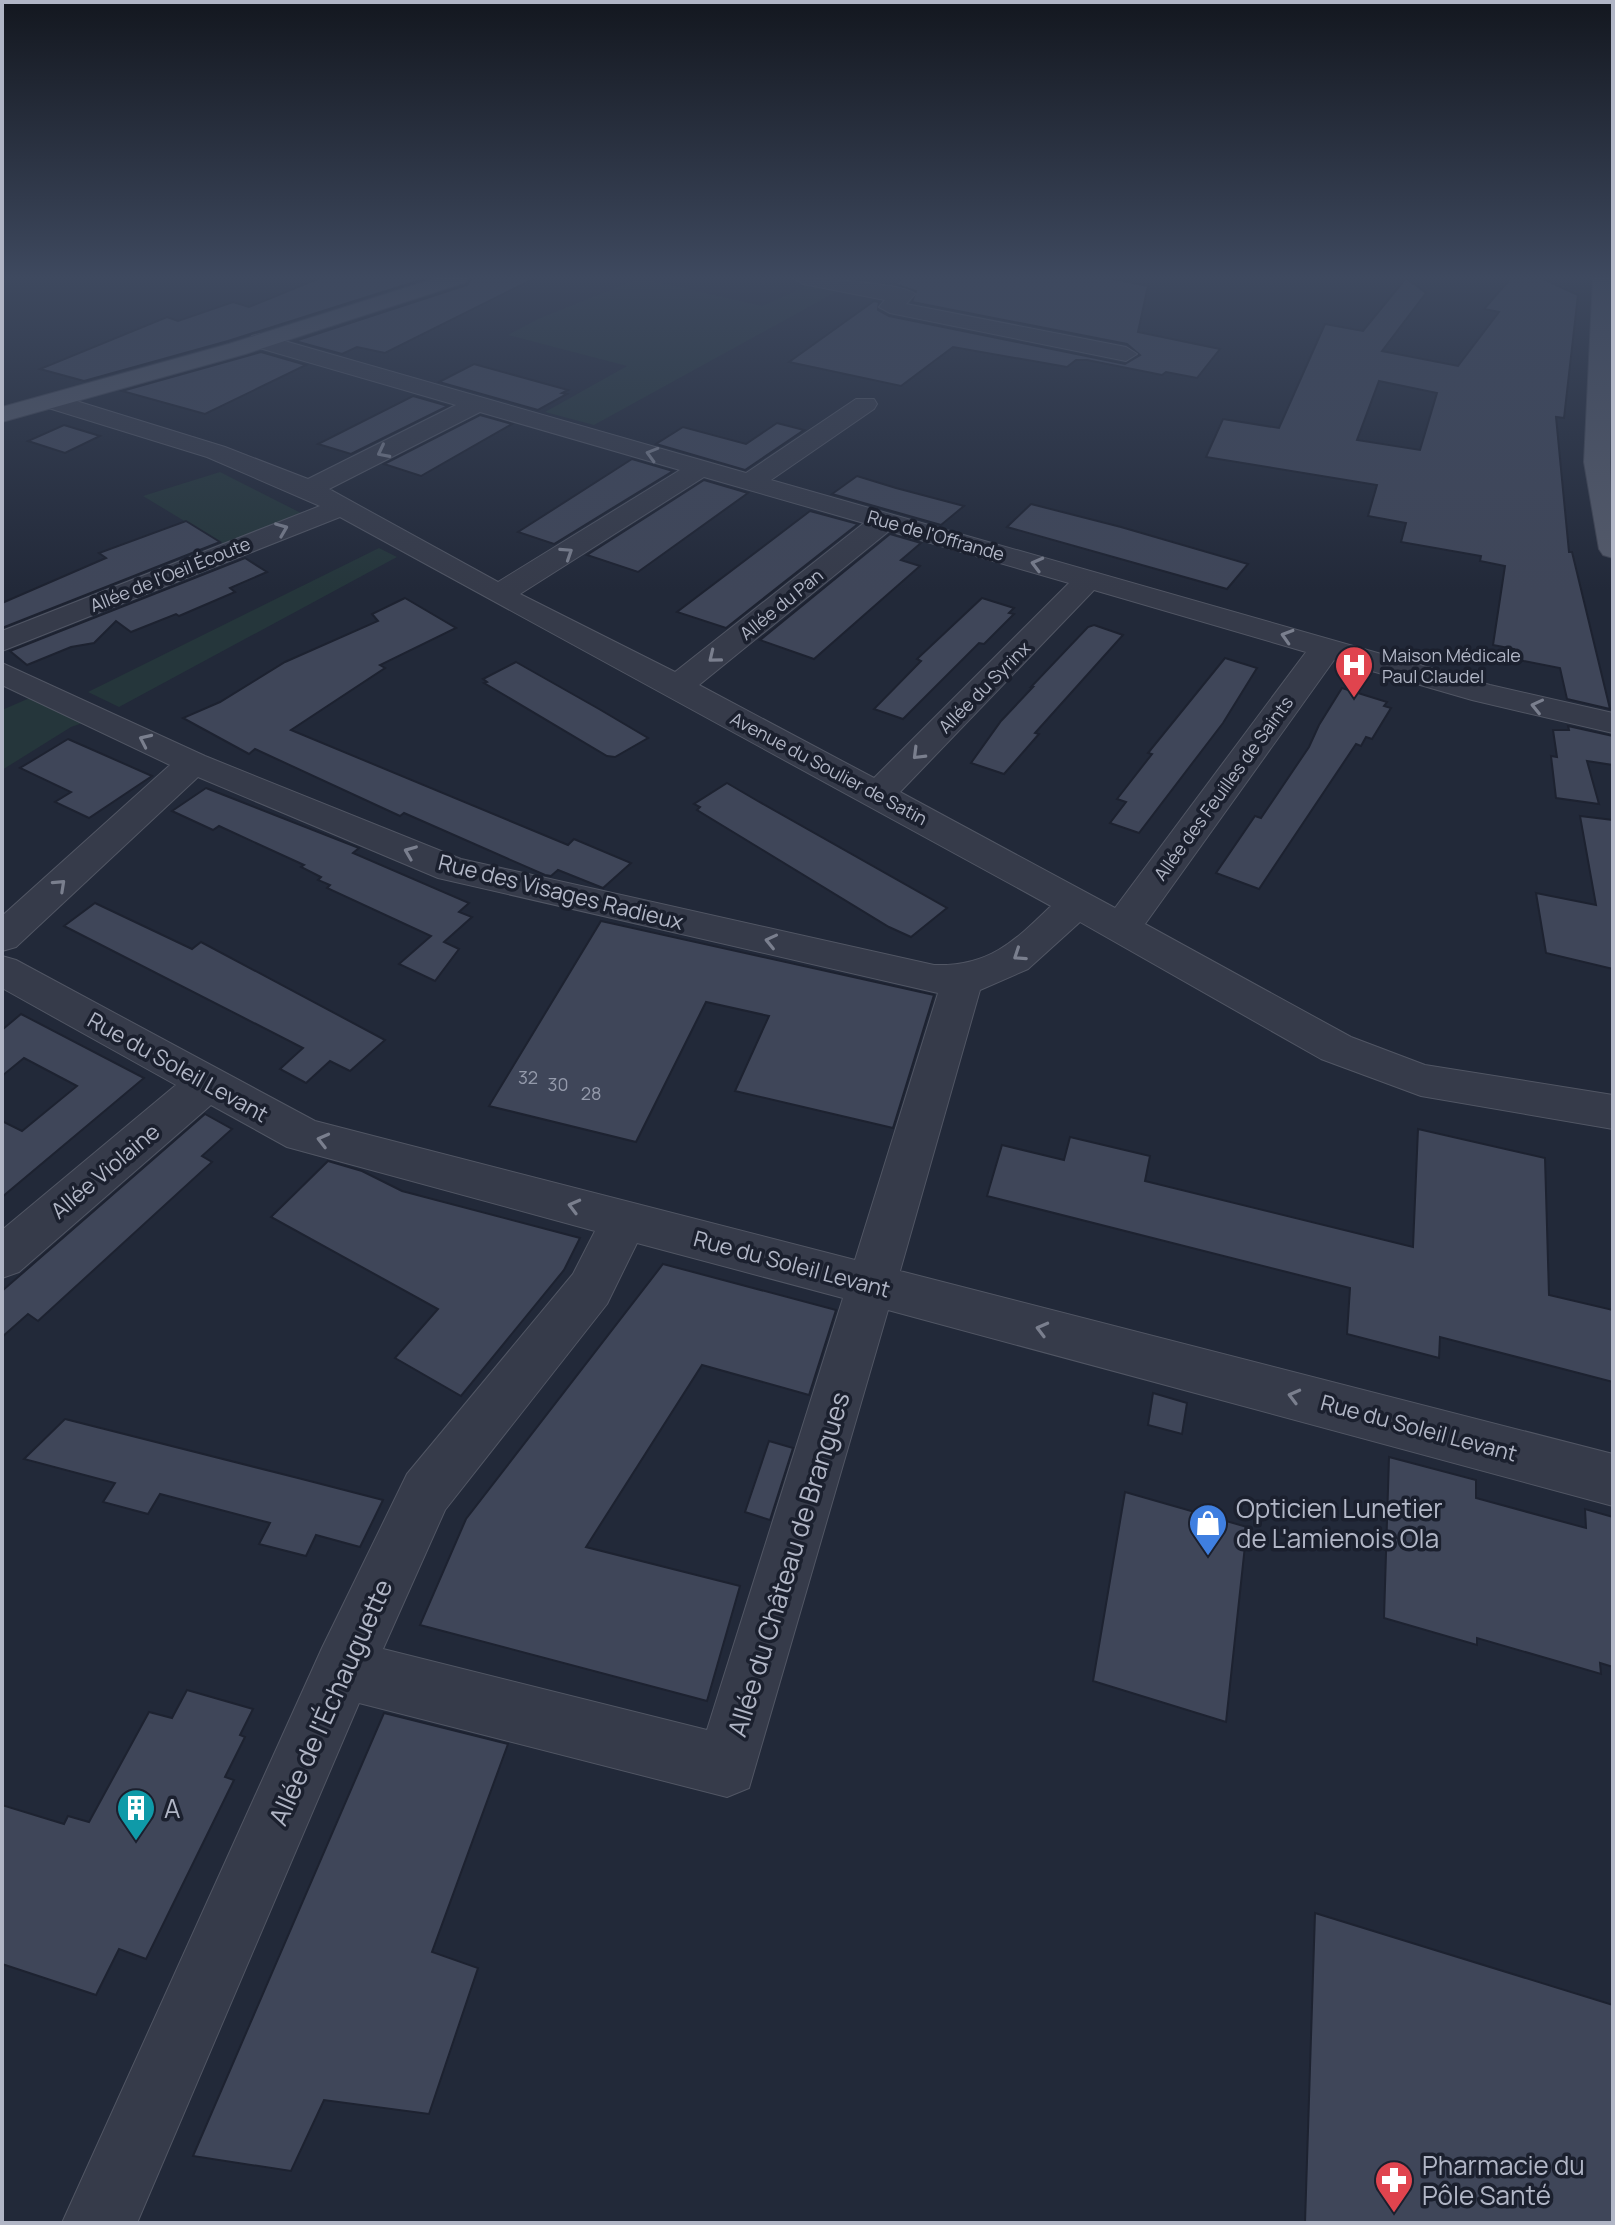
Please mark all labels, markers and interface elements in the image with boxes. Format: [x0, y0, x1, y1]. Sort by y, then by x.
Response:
one-way arrow [377, 443, 391, 458]
one-way arrow [646, 447, 660, 463]
street label: Rue de l'Offrande [865, 504, 1007, 566]
one-way arrow [274, 522, 288, 539]
street label: Allée de l'Oeil Écoute [86, 531, 254, 617]
one-way arrow [559, 548, 573, 563]
one-way arrow [1030, 556, 1044, 573]
street label: Allée du Pan [734, 563, 828, 645]
one-way arrow [1280, 629, 1294, 645]
street label: Allée du Syrinx [933, 635, 1036, 738]
place label: Maison Médicale Paul Claudel [1382, 643, 1521, 688]
hospital icon: Maison Médicale Paul Claudel [1333, 644, 1375, 699]
one-way arrow [708, 648, 723, 662]
street label: Allée des Feuilles de Saints [1148, 691, 1298, 885]
one-way arrow [1530, 698, 1544, 715]
street label: Avenue du Soulier de Satin [726, 706, 932, 830]
one-way arrow [138, 734, 153, 750]
one-way arrow [913, 745, 927, 759]
one-way arrow [404, 845, 418, 862]
street label: Rue des Visages Radieux [435, 847, 687, 937]
one-way arrow [50, 881, 65, 895]
one-way arrow [764, 933, 778, 950]
one-way arrow [1014, 945, 1028, 960]
street label: Rue du Soleil Levant [82, 1005, 274, 1129]
house number: 32 [518, 1065, 538, 1089]
house number: 30 [548, 1072, 568, 1096]
house number: 28 [581, 1081, 601, 1105]
street label: Allée Violaine [44, 1116, 166, 1225]
one-way arrow [316, 1133, 330, 1150]
one-way arrow [568, 1199, 582, 1216]
street label: Rue du Soleil Levant [690, 1223, 894, 1305]
one-way arrow [1036, 1322, 1050, 1339]
street label: Allée du Château de Brangues [718, 1387, 858, 1741]
street label: Rue du Soleil Levant [1317, 1387, 1521, 1469]
one-way arrow [1287, 1388, 1301, 1405]
place label: Opticien Lunetier de L'amienois Ola [1236, 1490, 1443, 1556]
shop icon: Opticien Lunetier de L'amienois Ola [1187, 1502, 1229, 1557]
street label: Allée de l'Échauguette [259, 1573, 401, 1831]
building icon: A [115, 1787, 157, 1842]
place label: A [164, 1790, 180, 1826]
place label: Pharmacie du Pôle Santé [1422, 2147, 1585, 2213]
pharmacy icon: Pharmacie du Pôle Santé [1373, 2159, 1415, 2214]

